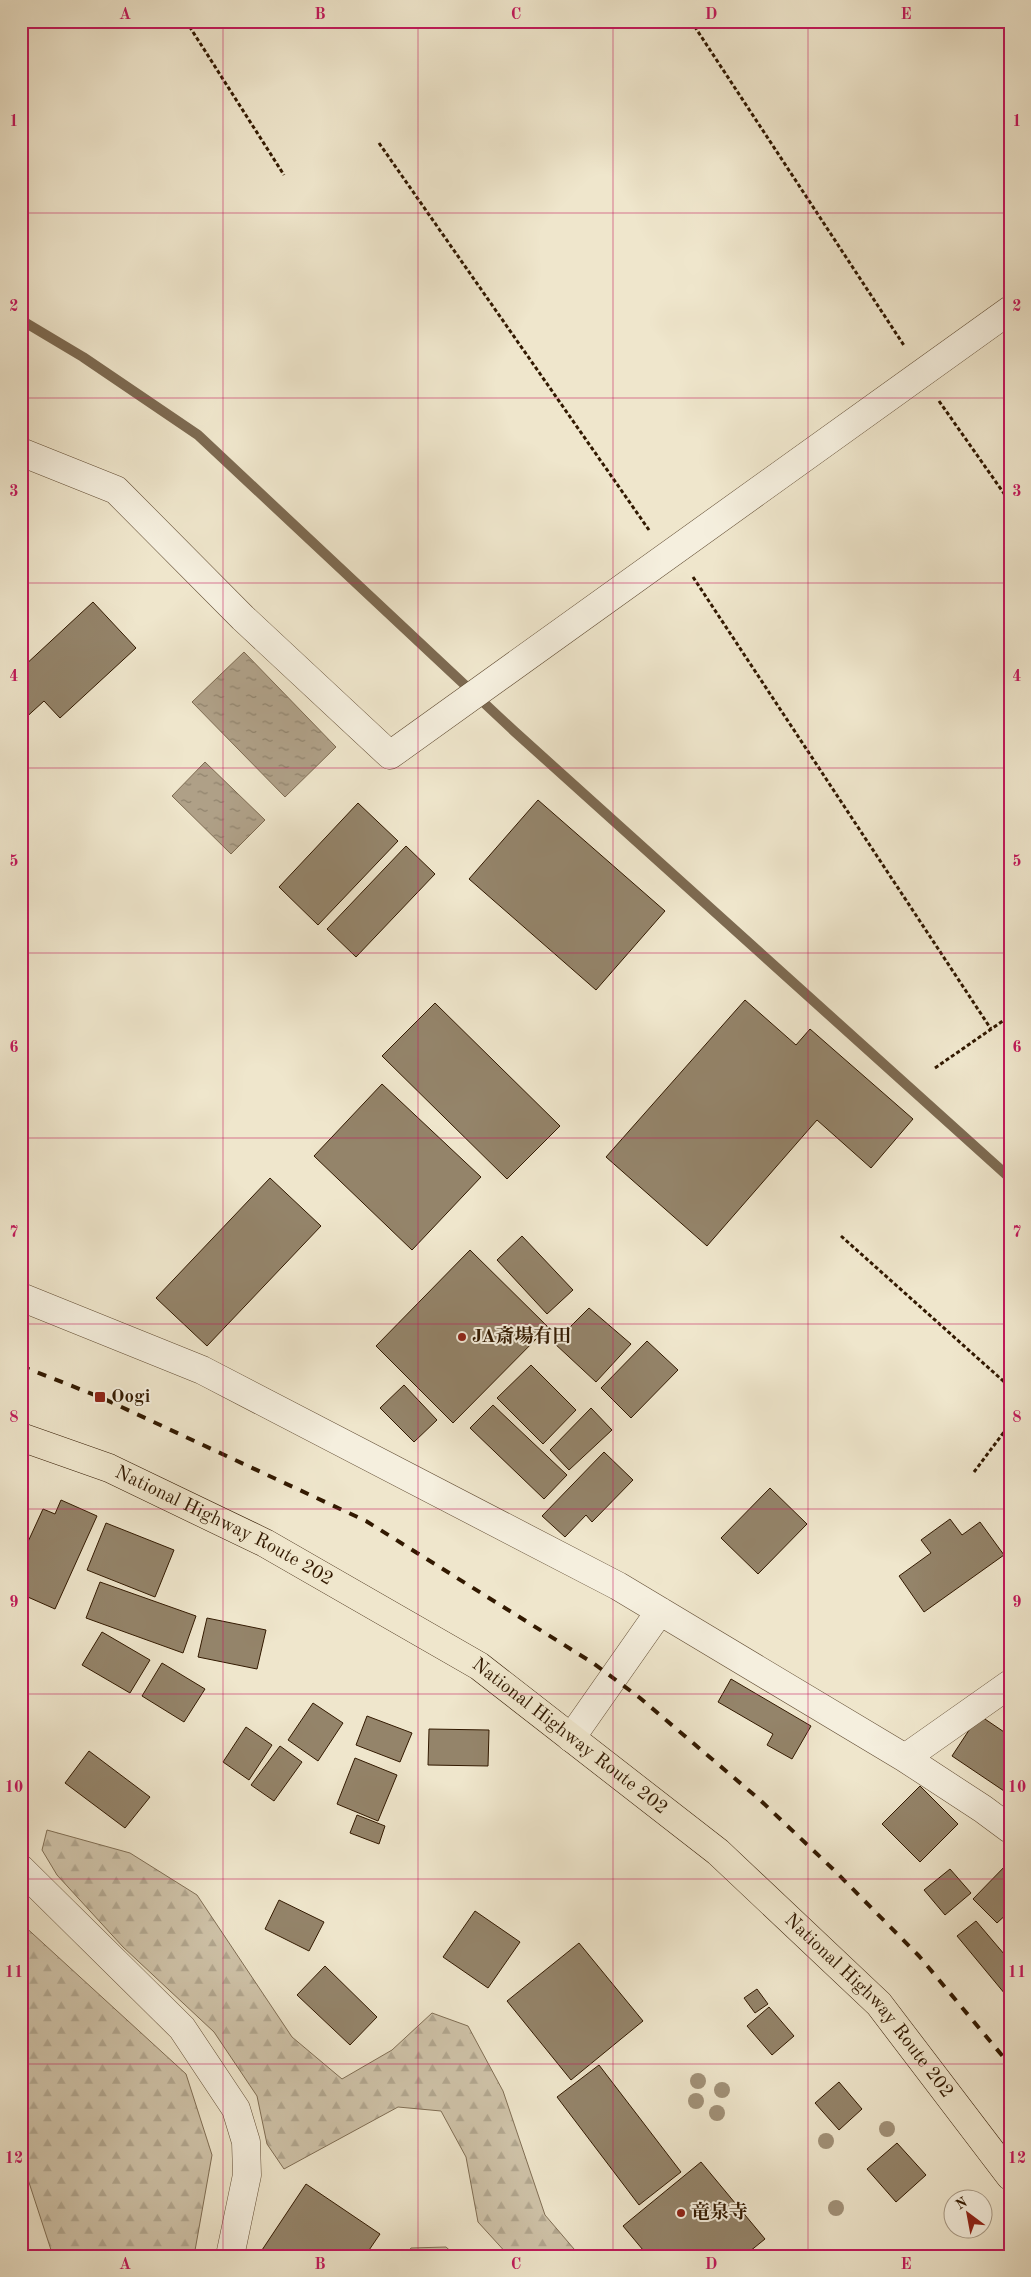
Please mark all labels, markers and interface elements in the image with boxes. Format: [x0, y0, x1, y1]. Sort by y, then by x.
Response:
text: A [119, 7, 131, 23]
text: B [314, 7, 326, 23]
text: C [511, 7, 521, 23]
text: D [705, 7, 717, 23]
text: E [900, 7, 912, 23]
text: 1 [9, 114, 19, 130]
text: 1 [1012, 114, 1022, 130]
text: 2 [9, 299, 19, 315]
text: 2 [1012, 299, 1022, 315]
text: 3 [9, 484, 19, 500]
text: 3 [1012, 484, 1022, 500]
text: 4 [9, 669, 19, 685]
text: 4 [1012, 669, 1022, 685]
text: 5 [9, 854, 19, 870]
text: 5 [1012, 854, 1022, 870]
text: 6 [9, 1040, 19, 1056]
text: 6 [1012, 1040, 1022, 1056]
text: 7 [9, 1225, 19, 1241]
text: 7 [1012, 1225, 1022, 1241]
place label: JA斎場有田 [472, 1325, 572, 1347]
marker: JA斎場有田 [456, 1331, 468, 1343]
place label: Oogi [111, 1388, 151, 1407]
marker: Oogi [93, 1390, 107, 1404]
text: 8 [9, 1410, 19, 1426]
text: 8 [1012, 1410, 1022, 1426]
street label: National Highway Route 202 [112, 1463, 336, 1589]
text: 9 [9, 1595, 19, 1611]
text: 9 [1012, 1595, 1022, 1611]
street label: National Highway Route 202 [468, 1655, 671, 1818]
text: 10 [5, 1780, 23, 1796]
text: 10 [1008, 1780, 1026, 1796]
street label: National Highway Route 202 [781, 1910, 956, 2102]
text: 11 [5, 1965, 23, 1981]
text: 11 [1008, 1965, 1026, 1981]
text: 12 [5, 2151, 23, 2167]
text: 12 [1008, 2151, 1026, 2167]
north arrow [944, 2190, 994, 2240]
text: N [953, 2195, 970, 2213]
place label: 竜泉寺 [691, 2201, 748, 2223]
marker: 竜泉寺 [675, 2207, 687, 2219]
text: A [119, 2257, 131, 2273]
text: B [314, 2257, 326, 2273]
text: C [511, 2257, 521, 2273]
text: D [705, 2257, 717, 2273]
text: E [900, 2257, 912, 2273]

